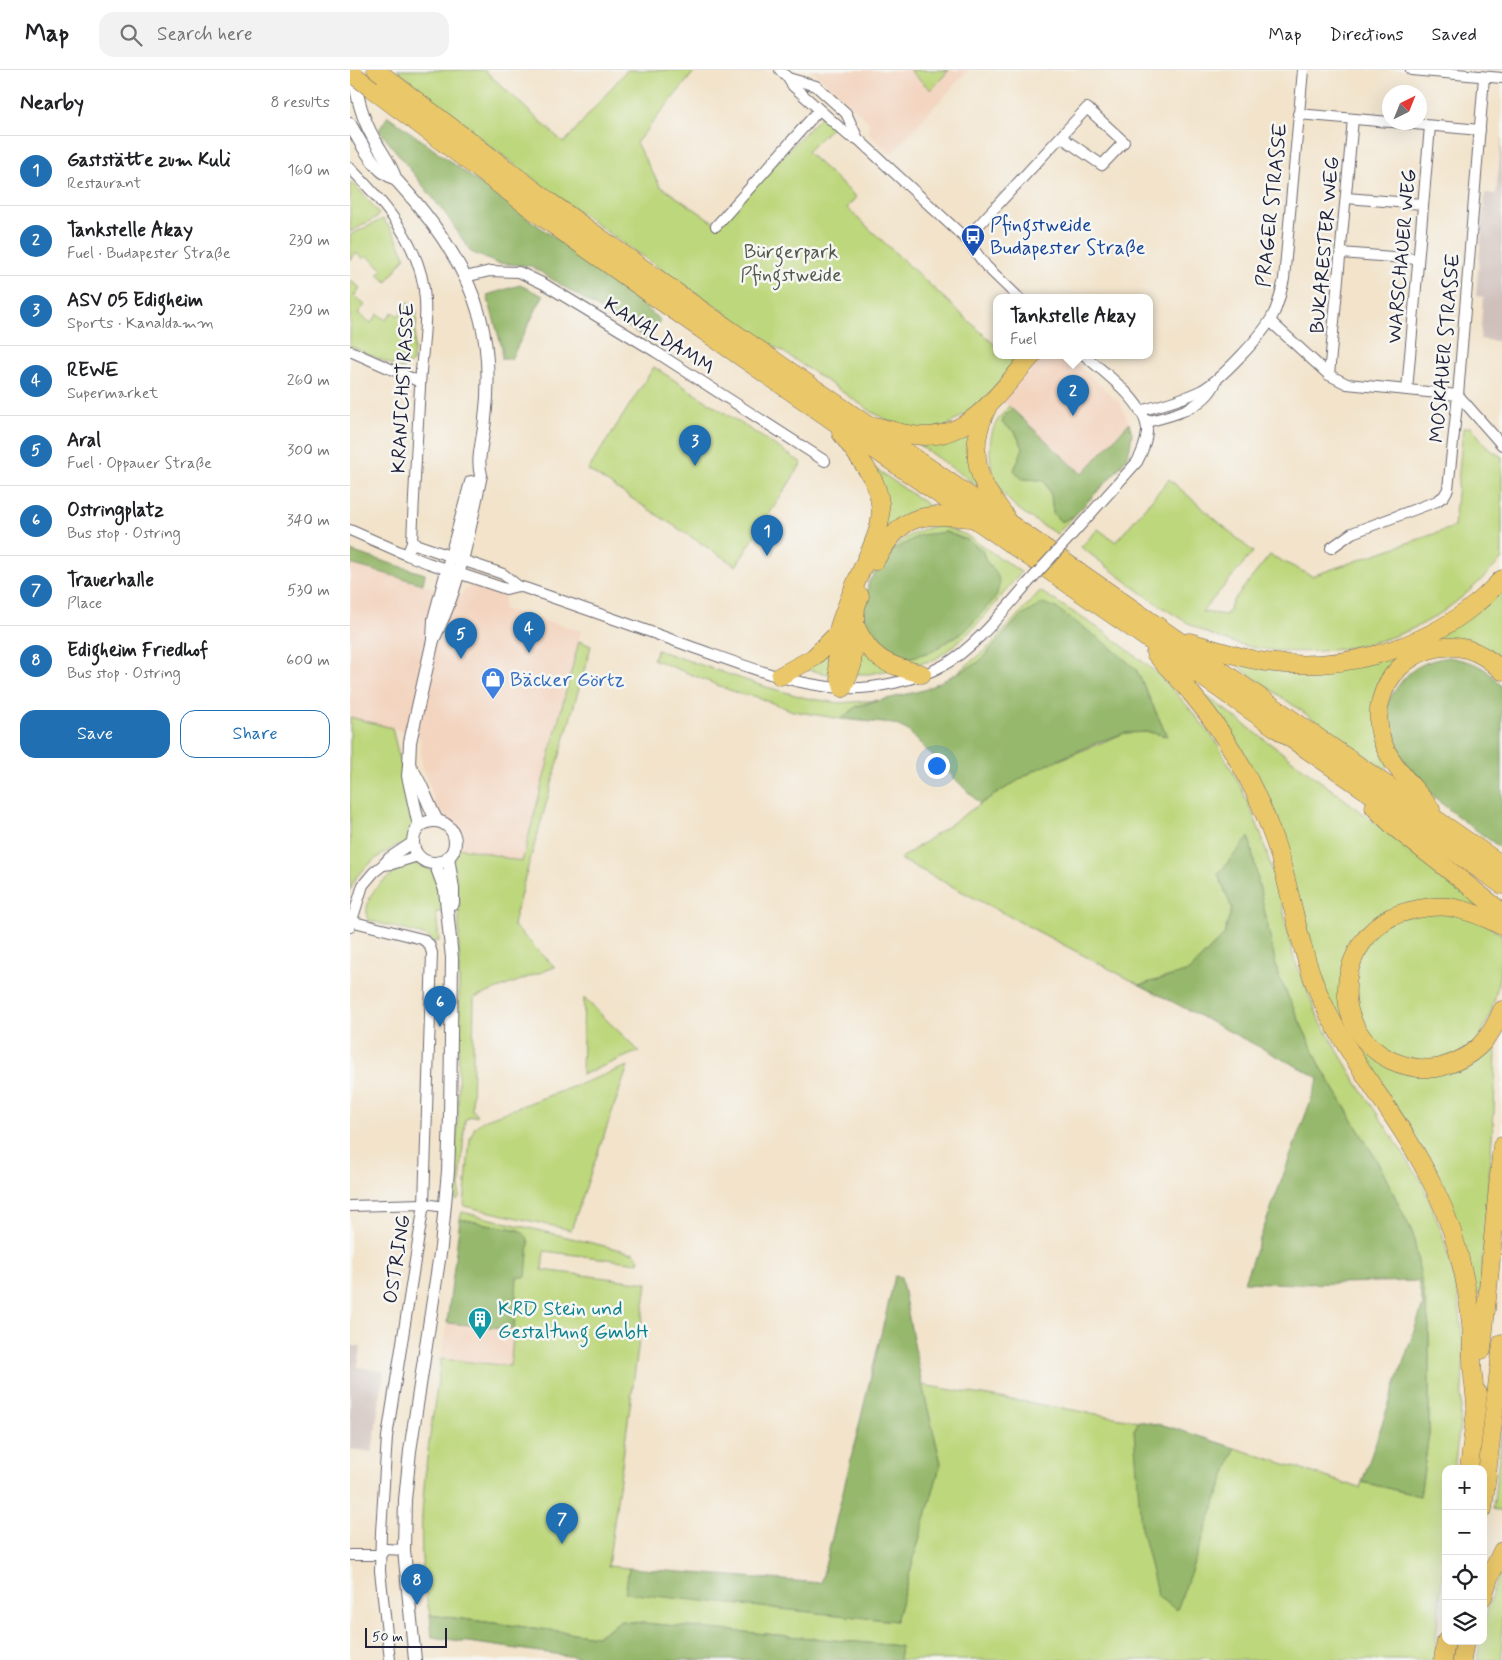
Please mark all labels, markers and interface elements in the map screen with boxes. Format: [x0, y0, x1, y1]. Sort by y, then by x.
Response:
search box [99, 12, 449, 57]
text: Map [25, 19, 69, 50]
icon: search [117, 21, 145, 49]
text: Search here [157, 22, 253, 47]
text: Map [1269, 23, 1302, 47]
text: Directions [1330, 23, 1404, 47]
text: Saved [1432, 23, 1477, 47]
north arrow [1382, 85, 1427, 130]
text: Nearby [20, 89, 84, 117]
text: 8 results [270, 92, 330, 113]
street label: PRAGER STRASSE [1250, 122, 1295, 289]
text: Gaststätte zum Kuli [67, 148, 231, 173]
street label: BUKARESTER WEG [1304, 155, 1347, 335]
text: 1 [32, 160, 40, 181]
text: 160 m [287, 160, 330, 181]
street label: WARSCHAUER WEG [1381, 168, 1424, 345]
text: Restaurant [67, 173, 141, 194]
place label: Pfingstweide Budapester Straße [990, 212, 1146, 262]
text: Tankstelle Akay [67, 218, 193, 243]
bus stop icon: Pfingstweide Budapester Straße [960, 223, 986, 257]
text: 2 [32, 230, 40, 251]
text: 230 m [289, 230, 330, 251]
park label: Bürgerpark Pfingstweide [740, 239, 842, 291]
text: Fuel · Budapester Straße [67, 243, 231, 264]
street label: MOSKAUER STRASSE [1424, 252, 1467, 444]
text: ASV 05 Edigheim [67, 288, 203, 313]
street label: KANALDAMM [599, 291, 720, 381]
popup [993, 294, 1153, 359]
text: 3 [32, 300, 40, 321]
text: 230 m [289, 300, 330, 321]
street label: KRANICHSTRASSE [386, 302, 421, 474]
text: Tankstelle Akay [1010, 304, 1136, 329]
text: Sports · Kanaldamm [67, 313, 214, 334]
text: Fuel [1010, 329, 1037, 350]
text: REWE [67, 358, 118, 383]
text: 4 [31, 370, 41, 391]
text: 260 m [287, 370, 330, 391]
pin: 2 [1057, 375, 1089, 416]
text: Supermarket [67, 383, 158, 404]
pin: 3 [679, 425, 711, 466]
text: Aral [67, 428, 101, 453]
text: 5 [31, 440, 41, 461]
text: 300 m [287, 440, 330, 461]
text: Fuel · Oppauer Straße [67, 453, 212, 474]
text: Ostringplatz [67, 498, 164, 523]
text: 6 [32, 510, 40, 531]
text: 340 m [286, 510, 330, 531]
pin: 1 [751, 515, 783, 556]
text: Bus stop · Ostring [67, 523, 181, 544]
text: Trauerhalle [67, 568, 154, 593]
text: 7 [31, 580, 41, 601]
text: 530 m [287, 580, 330, 601]
text: Place [67, 593, 102, 614]
pin: 4 [513, 612, 545, 653]
pin: 5 [445, 618, 477, 659]
text: Edigheim Friedhof [67, 638, 208, 663]
text: 8 [31, 650, 41, 671]
text: 600 m [286, 650, 330, 671]
text: Bus stop · Ostring [67, 663, 181, 684]
shop icon: Bäcker Görtz [480, 666, 506, 700]
place label: Bäcker Görtz [510, 667, 625, 694]
button: Save [20, 710, 170, 758]
button: Share [180, 710, 330, 758]
your location [924, 753, 950, 779]
pin: 6 [424, 986, 456, 1027]
street label: OSTRING [377, 1213, 418, 1306]
place label: KRD Stein und Gestaltung GmbH [498, 1296, 649, 1348]
building icon: KRD Stein und Gestaltung GmbH [467, 1306, 493, 1340]
map controls [1442, 1465, 1487, 1645]
button: + [1442, 1465, 1487, 1510]
pin: 7 [546, 1503, 578, 1544]
button: − [1442, 1510, 1487, 1555]
button: locate [1442, 1555, 1487, 1600]
pin: 8 [401, 1564, 433, 1605]
button: layers [1442, 1600, 1487, 1645]
scale bar [365, 1625, 448, 1648]
text: 50 m [372, 1628, 403, 1646]

